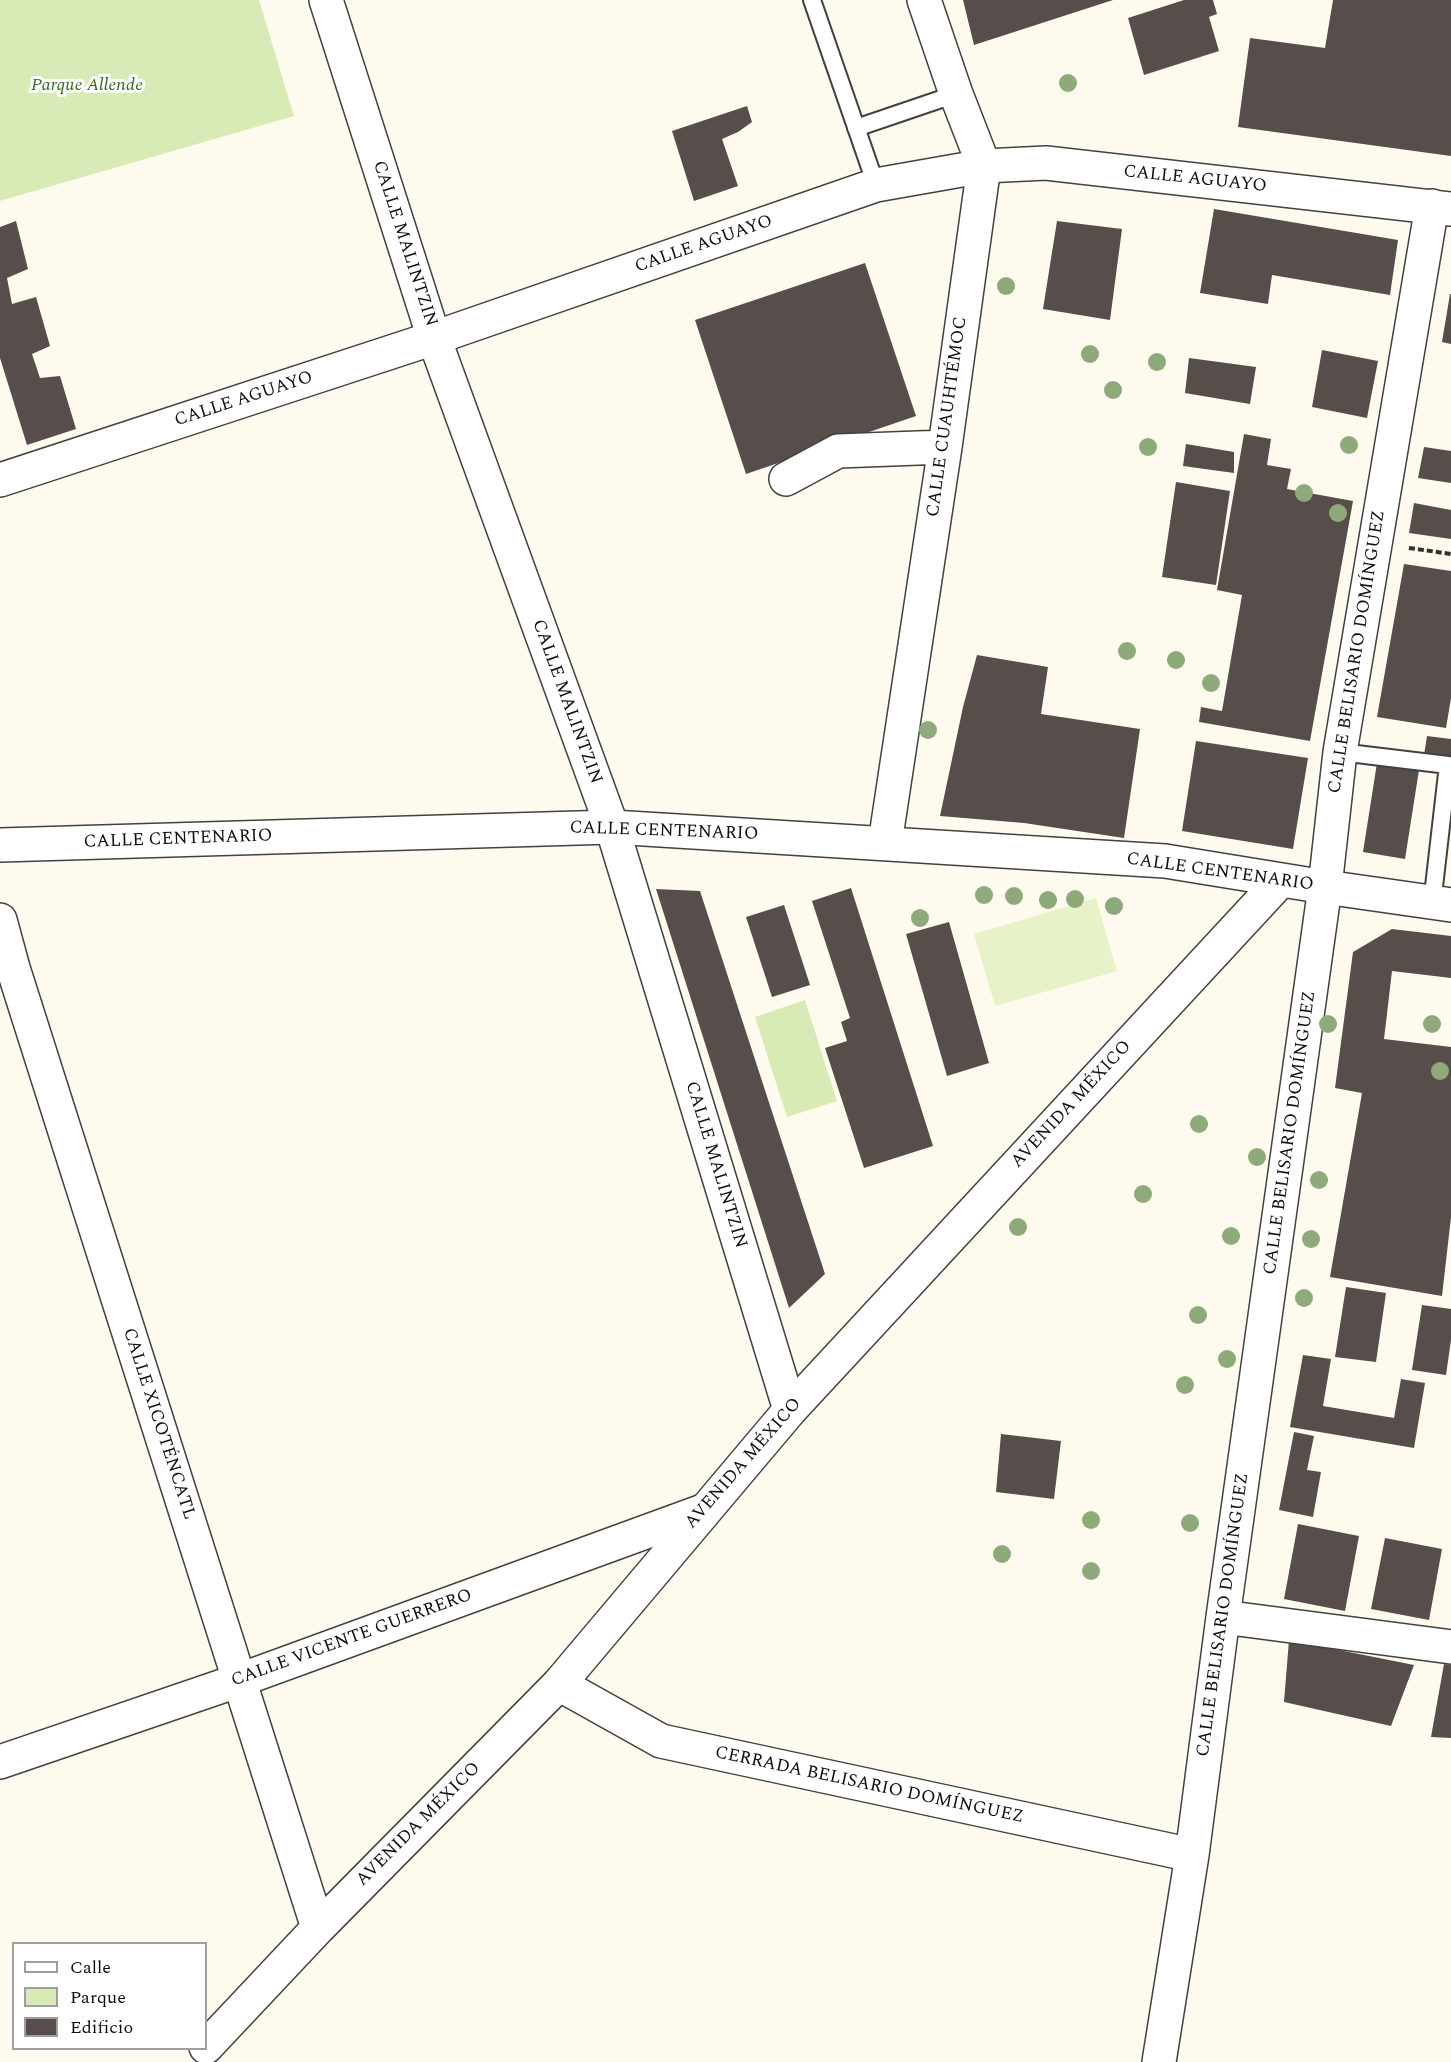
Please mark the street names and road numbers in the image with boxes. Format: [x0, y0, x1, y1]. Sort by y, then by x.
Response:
street label: CALLE MALINTZIN [367, 158, 441, 330]
street label: CALLE AGUAYO [1122, 162, 1268, 198]
street label: CALLE AGUAYO [632, 211, 776, 279]
street label: CALLE CUAUHTÉMOC [923, 315, 973, 519]
street label: CALLE AGUAYO [172, 367, 316, 433]
street label: CALLE BELISARIO DOMÍNGUEZ [1325, 509, 1391, 795]
street label: CALLE MALINTZIN [526, 617, 606, 787]
street label: CALLE CENTENARIO [569, 818, 759, 846]
street label: CALLE CENTENARIO [83, 826, 273, 854]
street label: CALLE CENTENARIO [1125, 849, 1315, 897]
street label: CALLE BELISARIO DOMÍNGUEZ [1260, 990, 1322, 1276]
street label: AVENIDA MÉXICO [1007, 1037, 1137, 1173]
street label: CALLE MALINTZIN [679, 1079, 751, 1251]
street label: CALLE XICOTÉNCATL [117, 1325, 199, 1523]
street label: AVENIDA MÉXICO [681, 1394, 807, 1534]
street label: CALLE BELISARIO DOMÍNGUEZ [1193, 1472, 1255, 1758]
street label: CALLE VICENTE GUERRERO [229, 1585, 475, 1693]
street label: CERRADA BELISARIO DOMÍNGUEZ [713, 1743, 1025, 1829]
street label: AVENIDA MÉXICO [352, 1758, 486, 1892]

